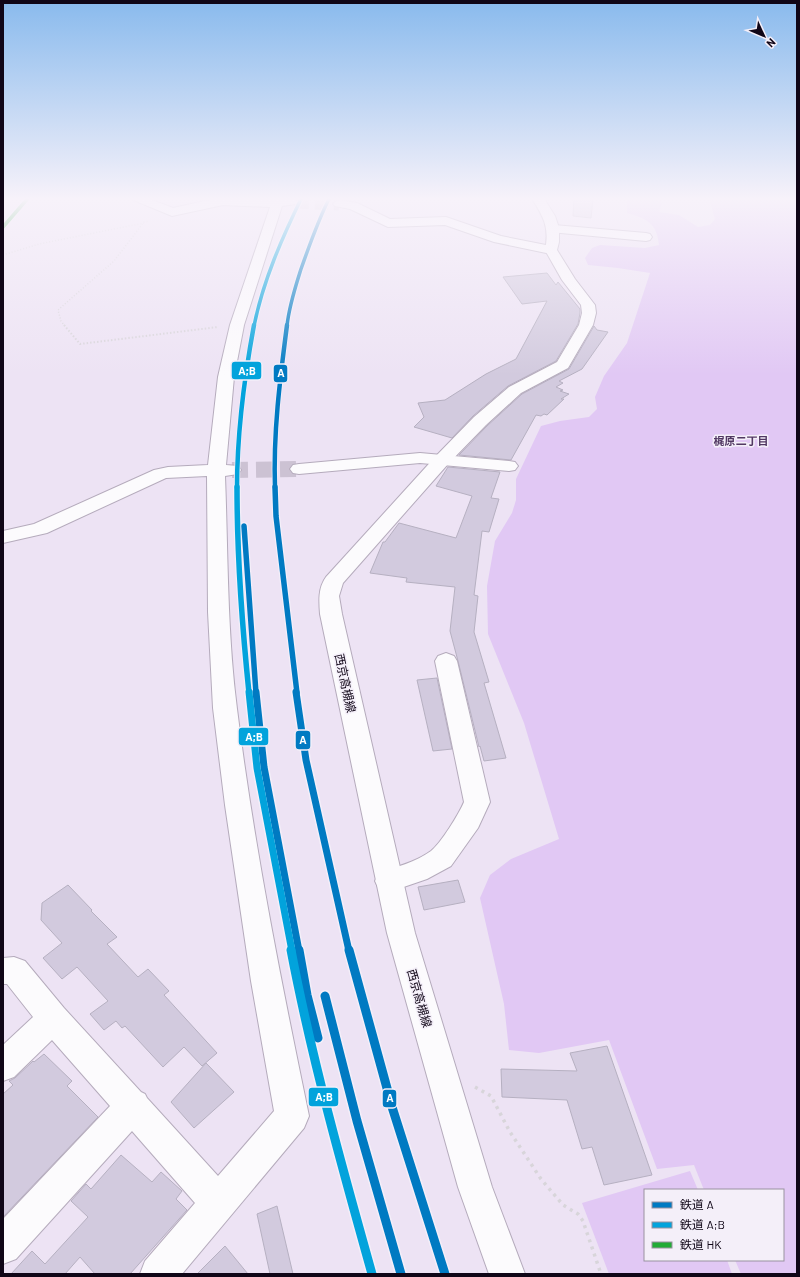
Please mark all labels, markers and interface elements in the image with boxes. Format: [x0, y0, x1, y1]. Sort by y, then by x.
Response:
north arrow [744, 16, 784, 56]
text: N [764, 36, 779, 50]
line badge: A;B [231, 361, 262, 380]
text: A;B [238, 364, 256, 377]
line badge: A [273, 364, 288, 383]
text: A [277, 366, 285, 379]
district label: 梶原二丁目 [714, 434, 769, 447]
street label: 西京高槻線 [333, 652, 359, 714]
line badge: A;B [238, 727, 269, 746]
text: A;B [245, 730, 263, 743]
line badge: A [295, 730, 311, 750]
text: A [299, 733, 307, 746]
street label: 西京高槻線 [405, 967, 435, 1029]
line badge: A;B [308, 1087, 339, 1107]
line badge: A [382, 1089, 397, 1108]
text: A;B [315, 1090, 333, 1103]
text: A [386, 1091, 394, 1104]
legend [644, 1189, 784, 1261]
text: 鉄道 A [680, 1197, 714, 1211]
text: 鉄道 A;B [680, 1217, 725, 1231]
text: 鉄道 HK [680, 1237, 722, 1251]

